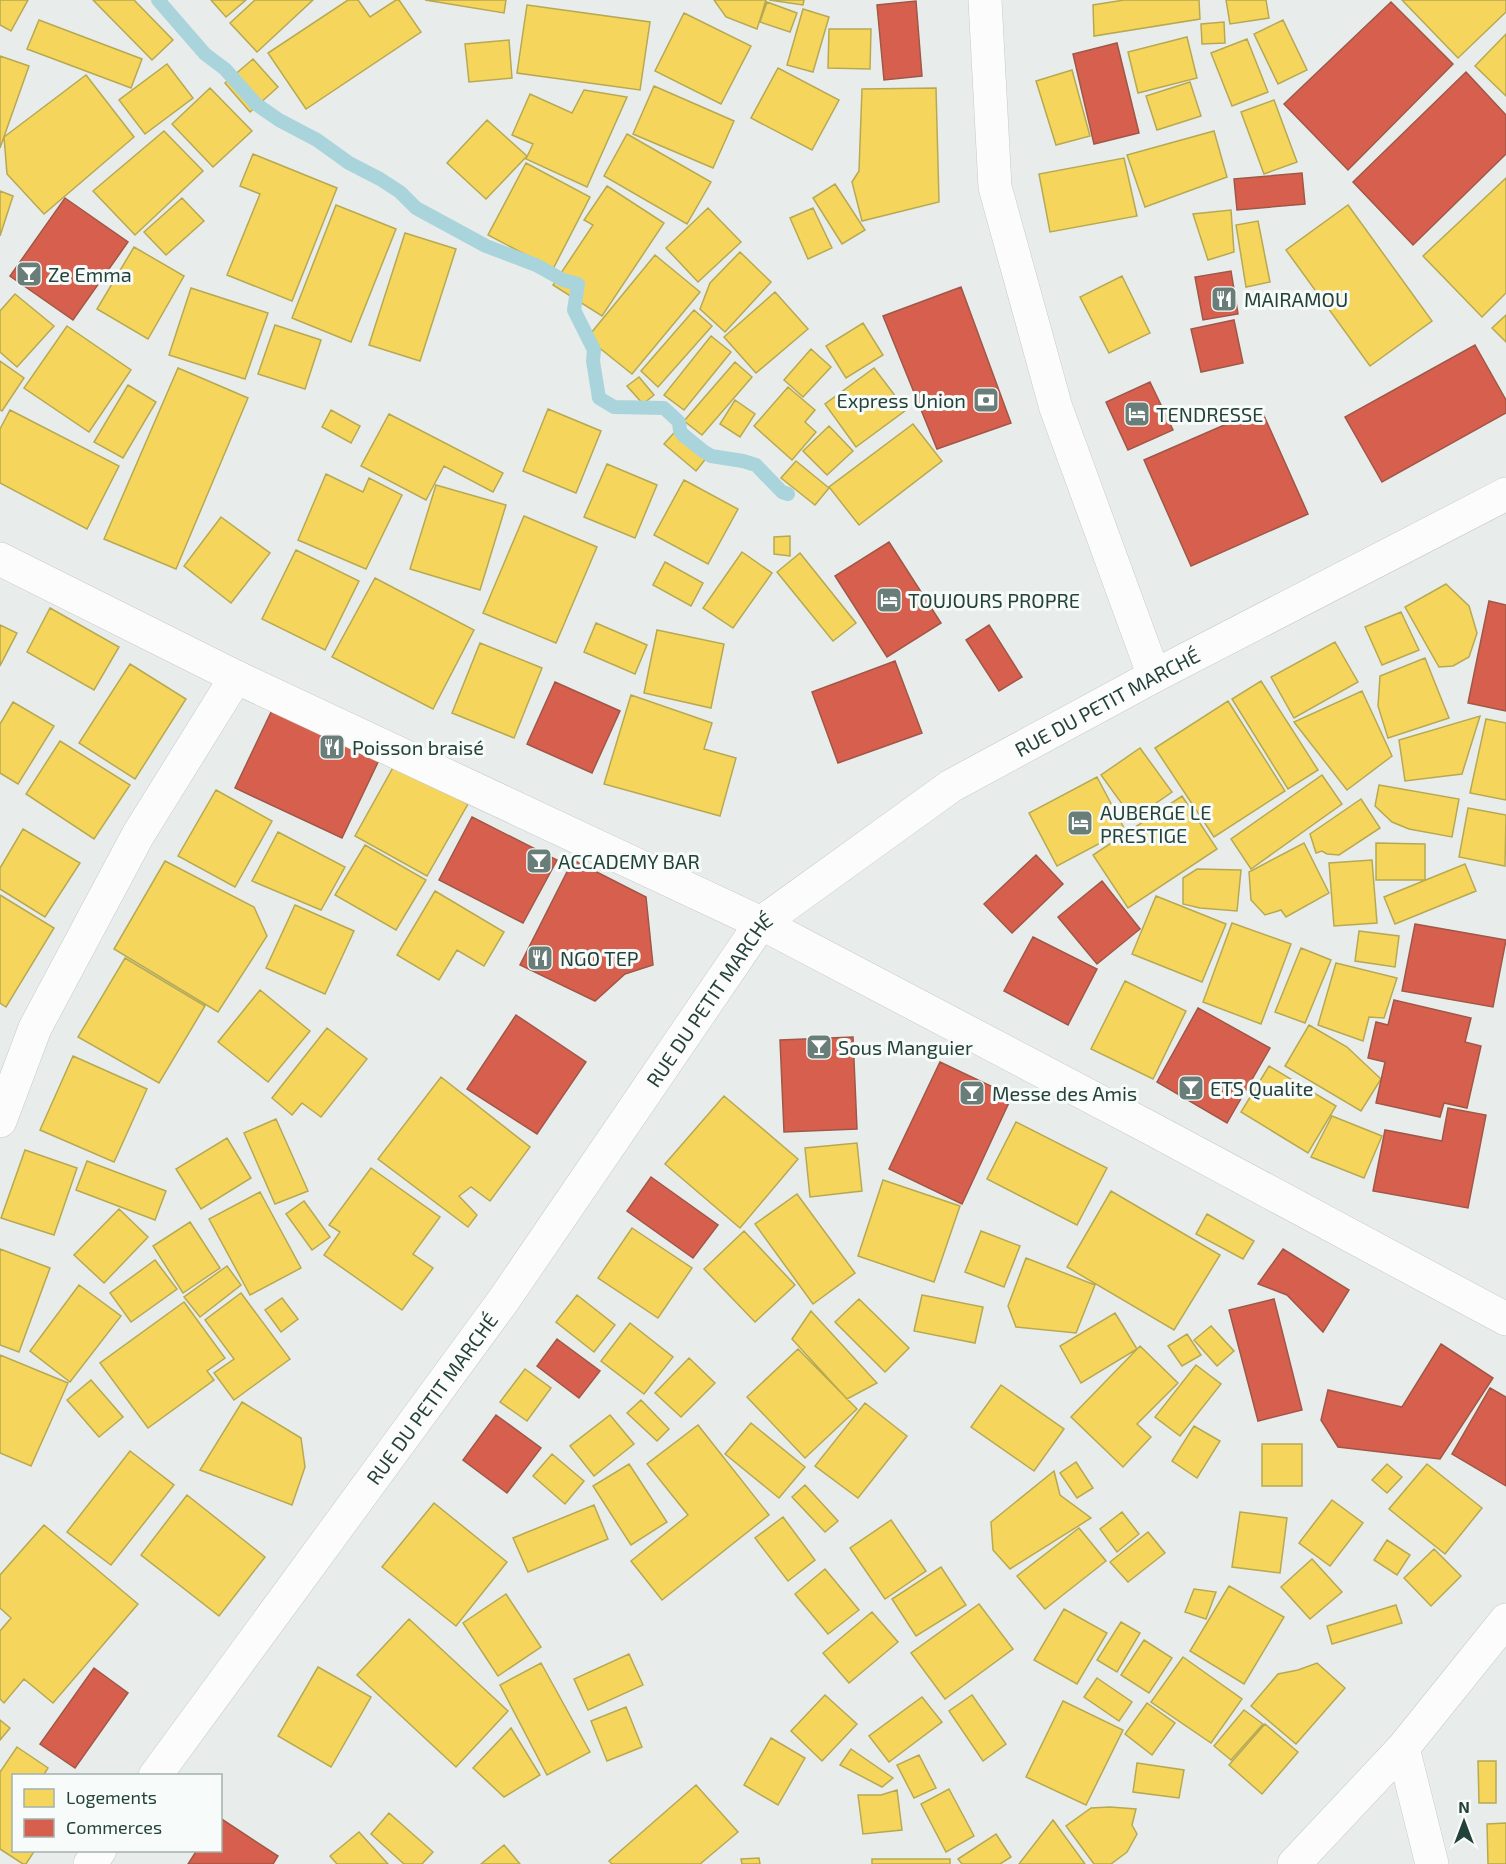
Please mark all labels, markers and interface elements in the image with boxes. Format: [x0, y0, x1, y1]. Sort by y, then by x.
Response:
bar icon: Ze Emma [14, 259, 44, 289]
place label: Ze Emma [48, 262, 132, 286]
restaurant icon: MAIRAMOU [1209, 284, 1239, 314]
place label: MAIRAMOU [1244, 287, 1348, 311]
bank icon: Express Union [971, 385, 1001, 415]
place label: Express Union [836, 388, 966, 412]
hotel icon: TENDRESSE [1122, 399, 1152, 429]
place label: TENDRESSE [1156, 402, 1263, 426]
hotel icon: TOUJOURS PROPRE [874, 585, 904, 615]
place label: TOUJOURS PROPRE [908, 588, 1080, 612]
street label: RUE DU PETIT MARCHÉ [1010, 643, 1204, 761]
restaurant icon: Poisson braisé [317, 732, 347, 762]
place label: Poisson braisé [352, 735, 484, 759]
place label: AUBERGE LE PRESTIGE [1100, 800, 1211, 847]
hotel icon: AUBERGE LE PRESTIGE [1065, 808, 1095, 838]
bar icon: ACCADEMY BAR [524, 846, 554, 876]
place label: ACCADEMY BAR [558, 849, 700, 873]
street label: RUE DU PETIT MARCHÉ [641, 907, 777, 1091]
restaurant icon: NGO TEP [525, 943, 555, 973]
place label: NGO TEP [560, 946, 639, 970]
bar icon: Sous Manguier [804, 1032, 834, 1062]
place label: Sous Manguier [838, 1035, 973, 1059]
bar icon: ETS Qualite [1176, 1073, 1206, 1103]
place label: ETS Qualite [1210, 1076, 1314, 1100]
bar icon: Messe des Amis [957, 1078, 987, 1108]
place label: Messe des Amis [992, 1081, 1137, 1105]
street label: RUE DU PETIT MARCHÉ [361, 1308, 502, 1489]
legend [12, 1774, 222, 1852]
text: Logements [66, 1786, 157, 1808]
north arrow [1434, 1792, 1494, 1852]
text: N [1458, 1797, 1470, 1816]
text: Commerces [66, 1816, 162, 1838]

